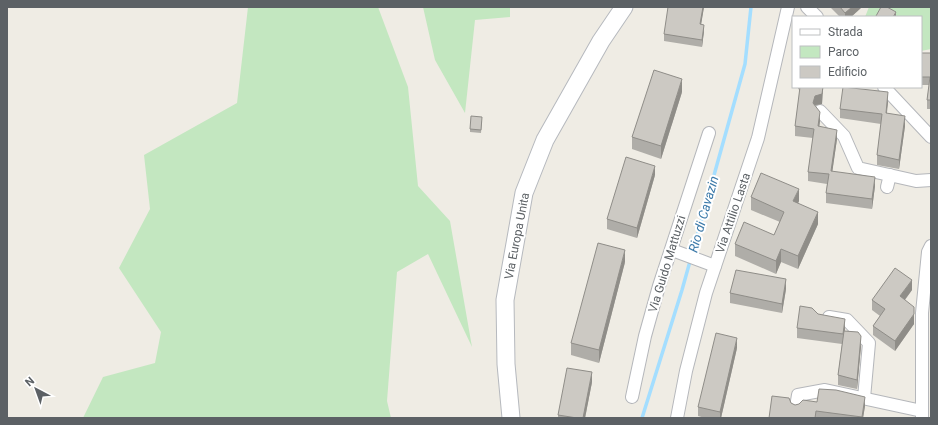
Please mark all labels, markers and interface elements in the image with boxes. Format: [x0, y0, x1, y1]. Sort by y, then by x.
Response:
legend [792, 16, 922, 88]
text: Strada [828, 25, 863, 39]
text: Parco [828, 45, 859, 59]
text: Edificio [828, 65, 867, 79]
street label: Via Attilio Lasta [713, 171, 753, 255]
water label: Rio di Cavazin [685, 174, 722, 254]
street label: Via Europa Unita [502, 191, 532, 281]
street label: Via Guido Mattuzzi [646, 214, 688, 314]
north arrow [16, 369, 56, 409]
text: N [23, 374, 37, 389]

